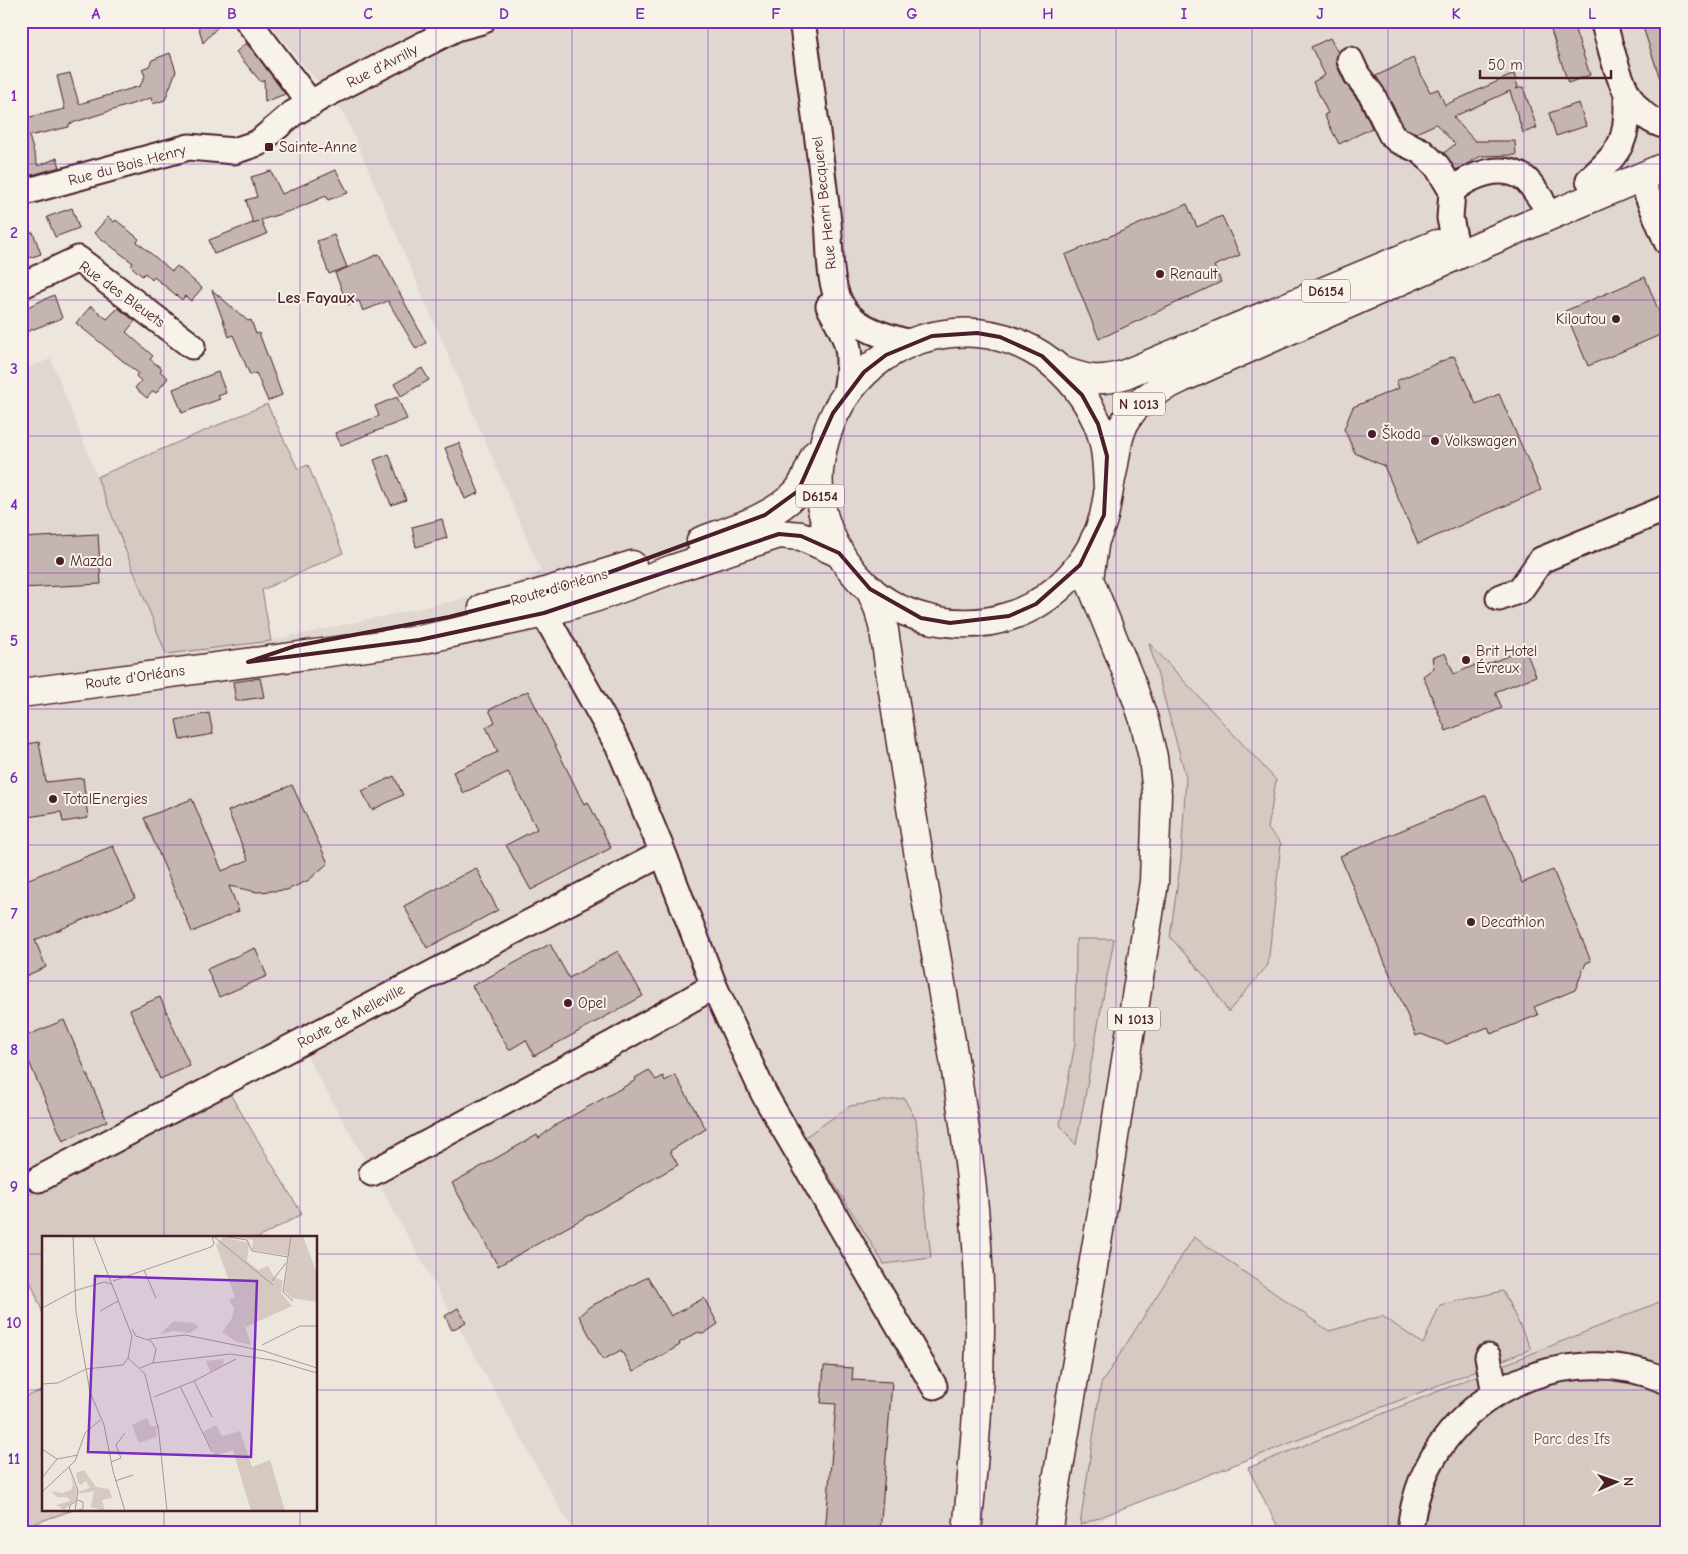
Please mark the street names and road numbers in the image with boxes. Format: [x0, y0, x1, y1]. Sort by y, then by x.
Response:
street label: Rue d'Avrilly [343, 40, 421, 92]
street label: Rue Henri Becquerel [808, 136, 840, 270]
street label: Rue du Bois Henry [66, 141, 188, 189]
street label: Rue des Bleuets [76, 257, 168, 331]
road number: D6154 [1302, 280, 1350, 302]
road number: N 1013 [1113, 392, 1165, 416]
road number: D6154 [796, 484, 844, 508]
street label: Route d'Orléans [508, 565, 610, 609]
street label: Route d'Orléans [84, 661, 186, 693]
street label: Route de Melleville [294, 980, 408, 1052]
road number: N 1013 [1108, 1008, 1160, 1030]

